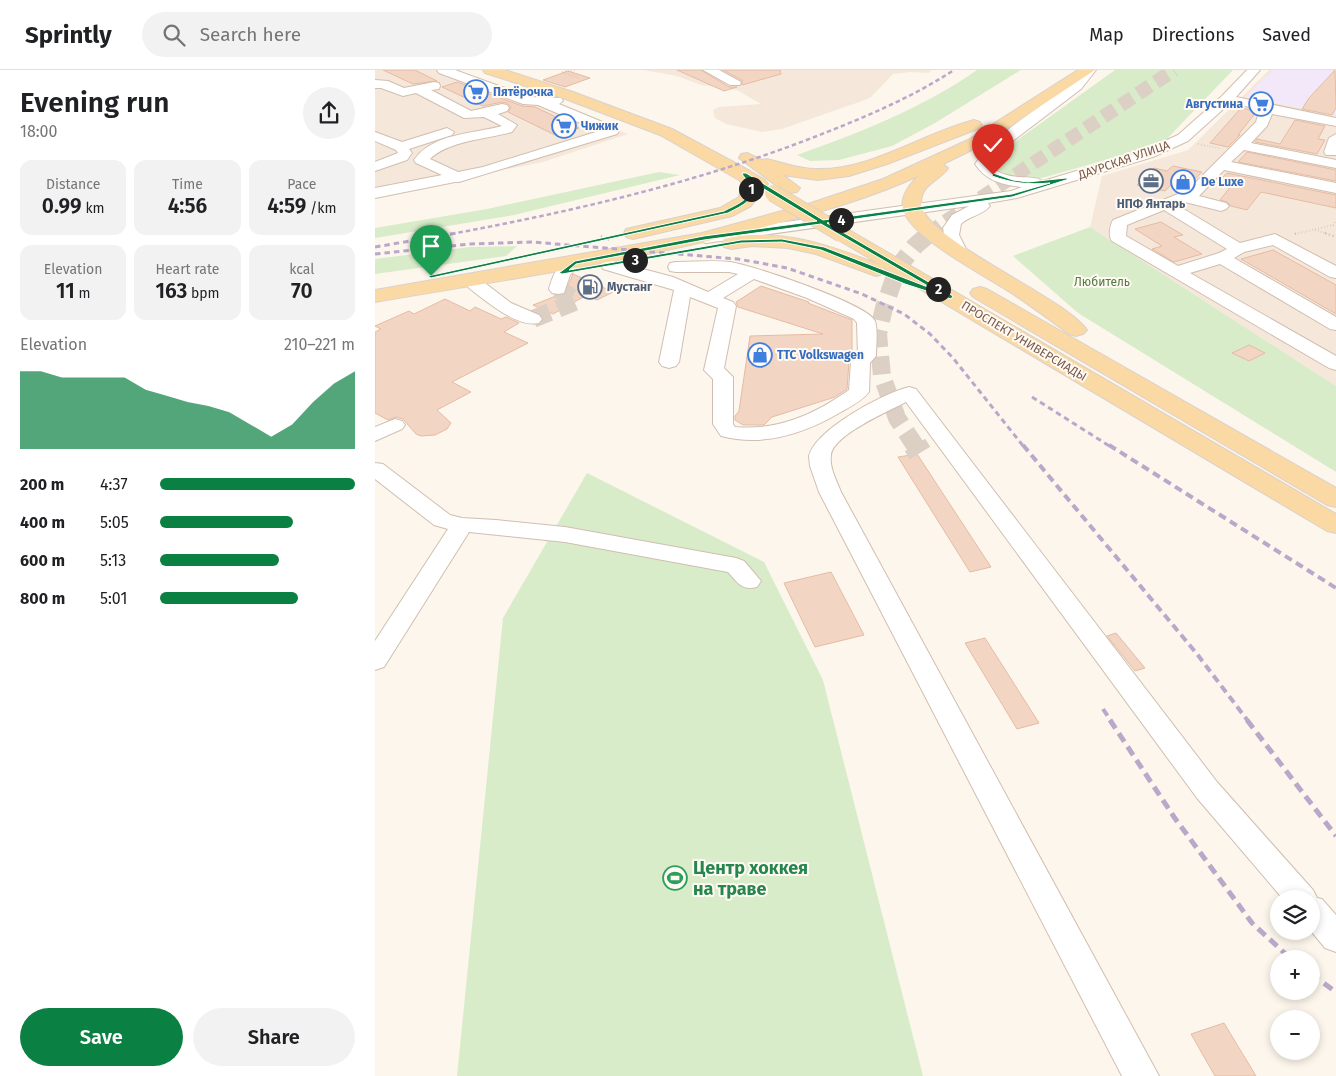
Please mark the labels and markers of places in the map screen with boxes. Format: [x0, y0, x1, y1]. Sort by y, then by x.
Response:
supermarket icon: Пятёрочка [463, 79, 489, 105]
place label: Пятёрочка [493, 85, 554, 99]
supermarket icon: Августина [1248, 91, 1274, 117]
place label: Августина [1185, 97, 1243, 111]
supermarket icon: Чижик [551, 113, 577, 139]
place label: Чижик [581, 119, 619, 133]
pin [972, 124, 1014, 175]
office icon: НПФ Янтарь [1138, 168, 1164, 194]
shop icon: De Luxe [1170, 169, 1196, 195]
place label: De Luxe [1201, 175, 1244, 189]
pin: 1 [739, 176, 763, 202]
place label: НПФ Янтарь [1117, 197, 1186, 211]
pin: 4 [829, 208, 853, 232]
pin [410, 225, 452, 276]
pin: 3 [623, 248, 647, 272]
fuel station icon: Мустанг [577, 274, 603, 300]
pin: 2 [925, 276, 951, 302]
place label: Мустанг [607, 280, 653, 294]
shop icon: ТТС Volkswagen [747, 342, 773, 368]
place label: ТТС Volkswagen [777, 348, 864, 362]
place label: Центр хоккея на траве [693, 857, 808, 900]
sports icon: Центр хоккея на траве [662, 865, 688, 891]

